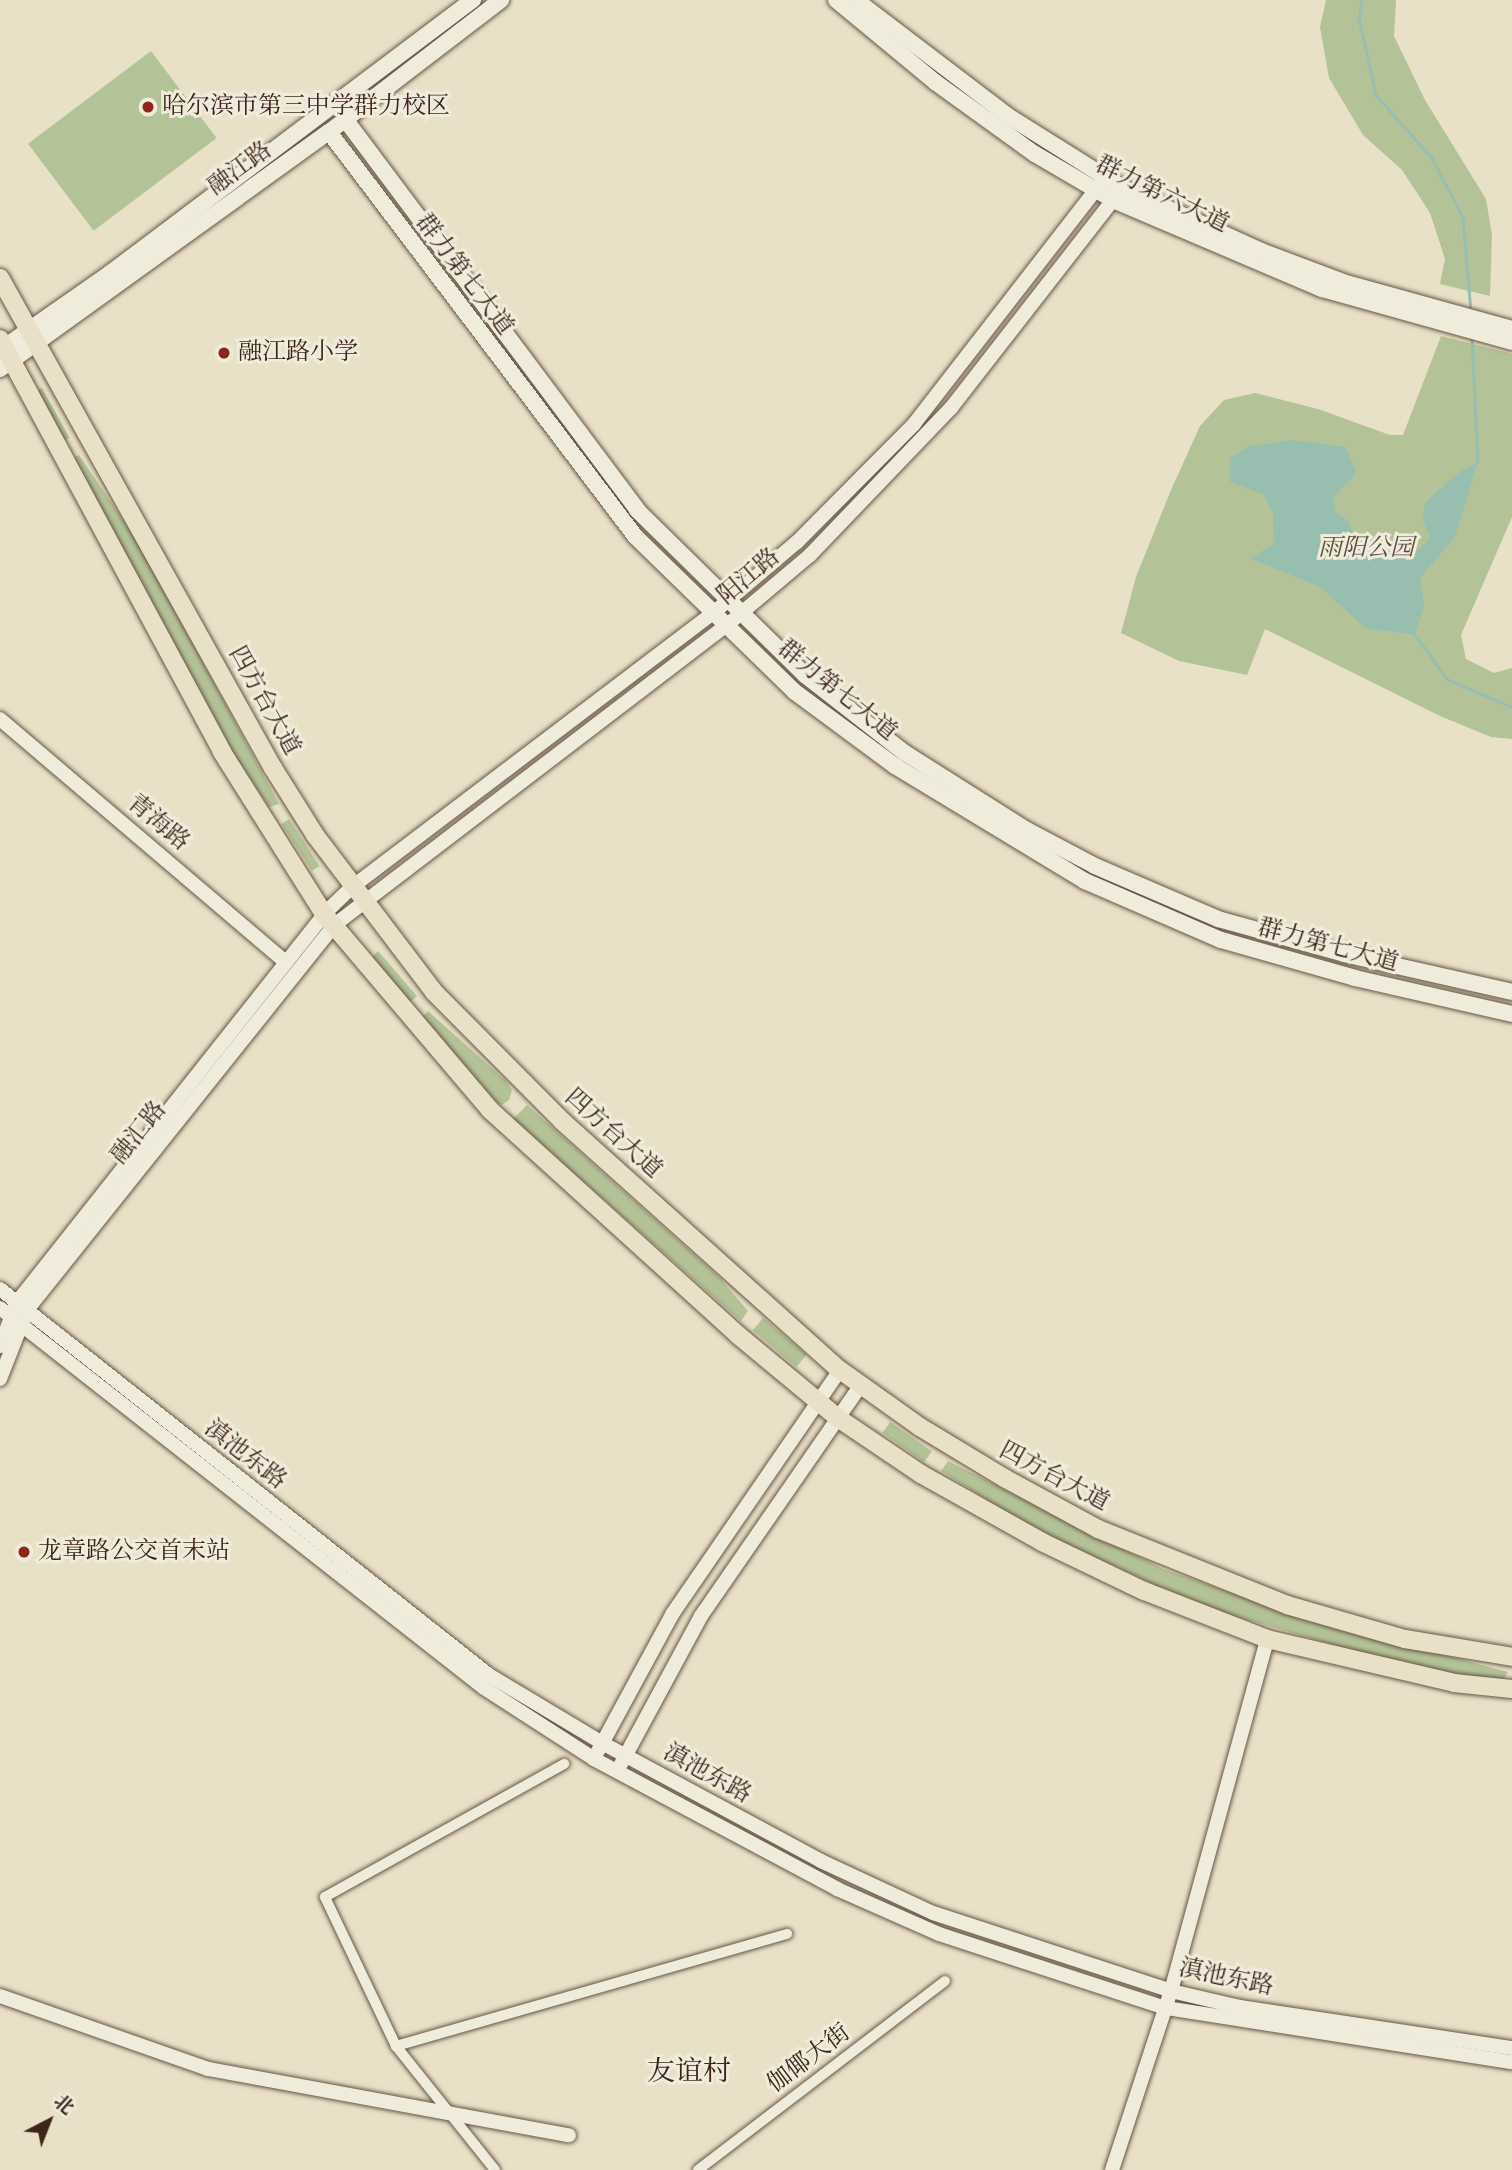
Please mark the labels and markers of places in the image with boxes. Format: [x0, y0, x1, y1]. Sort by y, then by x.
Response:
place label: 哈尔滨市第三中学群力校区 [162, 93, 450, 121]
marker: 哈尔滨市第三中学群力校区 [140, 99, 156, 115]
place label: 融江路小学 [238, 339, 358, 367]
marker: 融江路小学 [216, 345, 232, 361]
place label: 龙章路公交首末站 [38, 1538, 230, 1566]
marker: 龙章路公交首末站 [16, 1544, 32, 1560]

